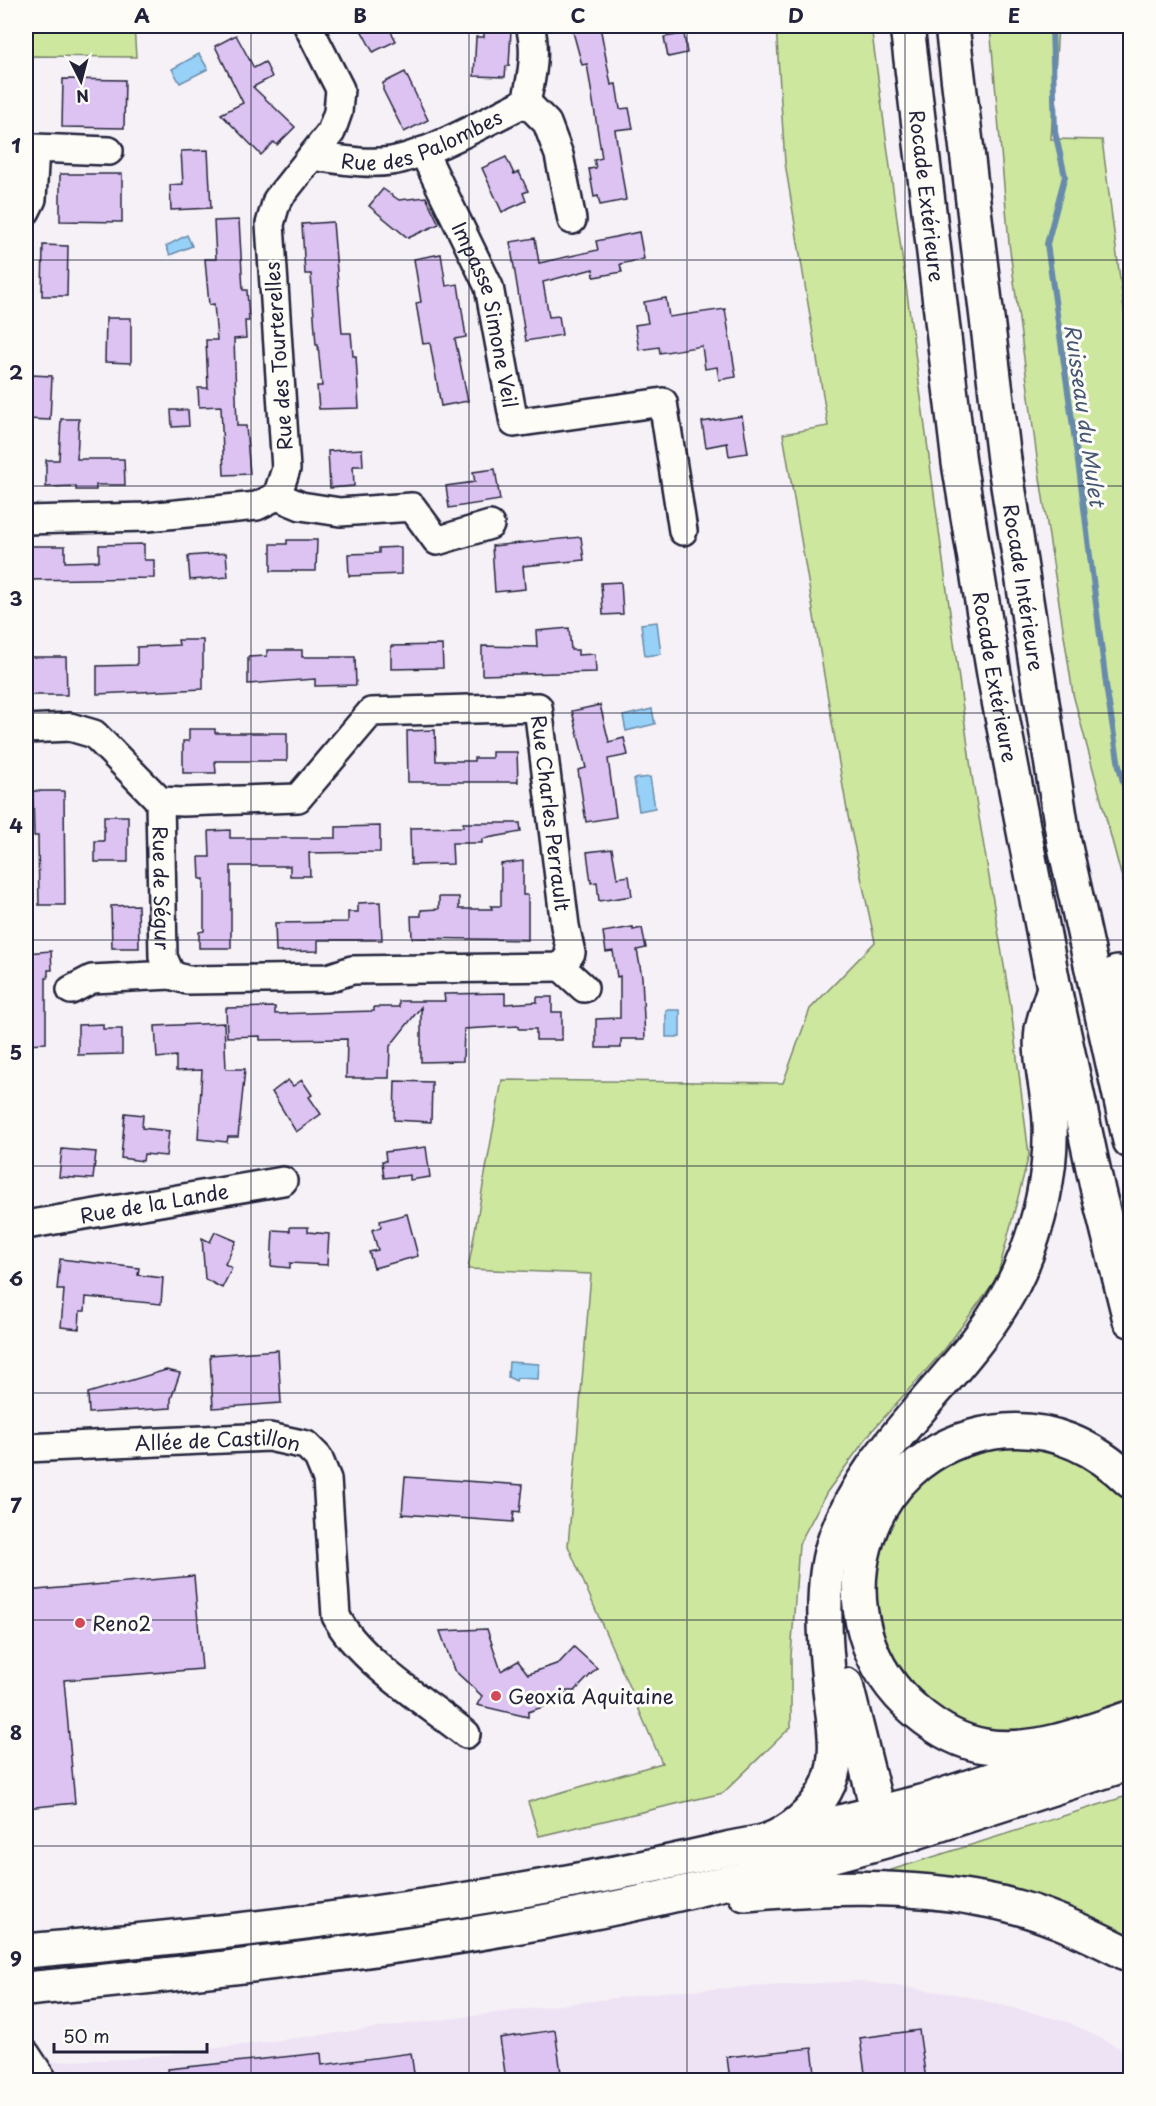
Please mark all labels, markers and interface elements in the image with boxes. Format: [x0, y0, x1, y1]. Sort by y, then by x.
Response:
text: A [134, 0, 150, 30]
text: B [353, 0, 367, 30]
text: C [570, 0, 586, 30]
text: D [788, 0, 804, 30]
text: E [1008, 0, 1020, 30]
north arrow [51, 51, 111, 111]
text: N [75, 84, 90, 110]
street label: Rue des Palombes [339, 102, 507, 177]
street label: Rocade Extérieure [902, 108, 952, 284]
text: 1 [11, 130, 21, 160]
street label: Impasse Simone Veil [445, 217, 526, 410]
street label: Rue des Tourterelles [256, 261, 300, 451]
water label: Ruisseau du Mulet [1057, 322, 1115, 510]
text: 2 [9, 357, 23, 387]
street label: Rocade Intérieure [996, 502, 1052, 673]
text: 3 [9, 583, 23, 613]
street label: Rocade Extérieure [966, 589, 1025, 765]
street label: Rue Charles Perrault [524, 713, 578, 913]
text: 4 [9, 810, 23, 840]
street label: Rue de Ségur [145, 826, 178, 951]
text: 5 [10, 1037, 22, 1067]
street label: Rue de la Lande [78, 1176, 231, 1231]
text: 6 [9, 1263, 23, 1293]
street label: Allée de Castillon [134, 1422, 303, 1458]
text: 7 [10, 1490, 22, 1520]
place label: Reno2 [92, 1608, 151, 1638]
marker: Reno2 [73, 1616, 87, 1630]
place label: Geoxia Aquitaine [508, 1681, 674, 1711]
marker: Geoxia Aquitaine [489, 1689, 503, 1703]
text: 8 [10, 1717, 22, 1747]
text: 9 [10, 1943, 22, 1973]
scale bar [54, 2016, 207, 2054]
text: 50 m [63, 2022, 110, 2049]

